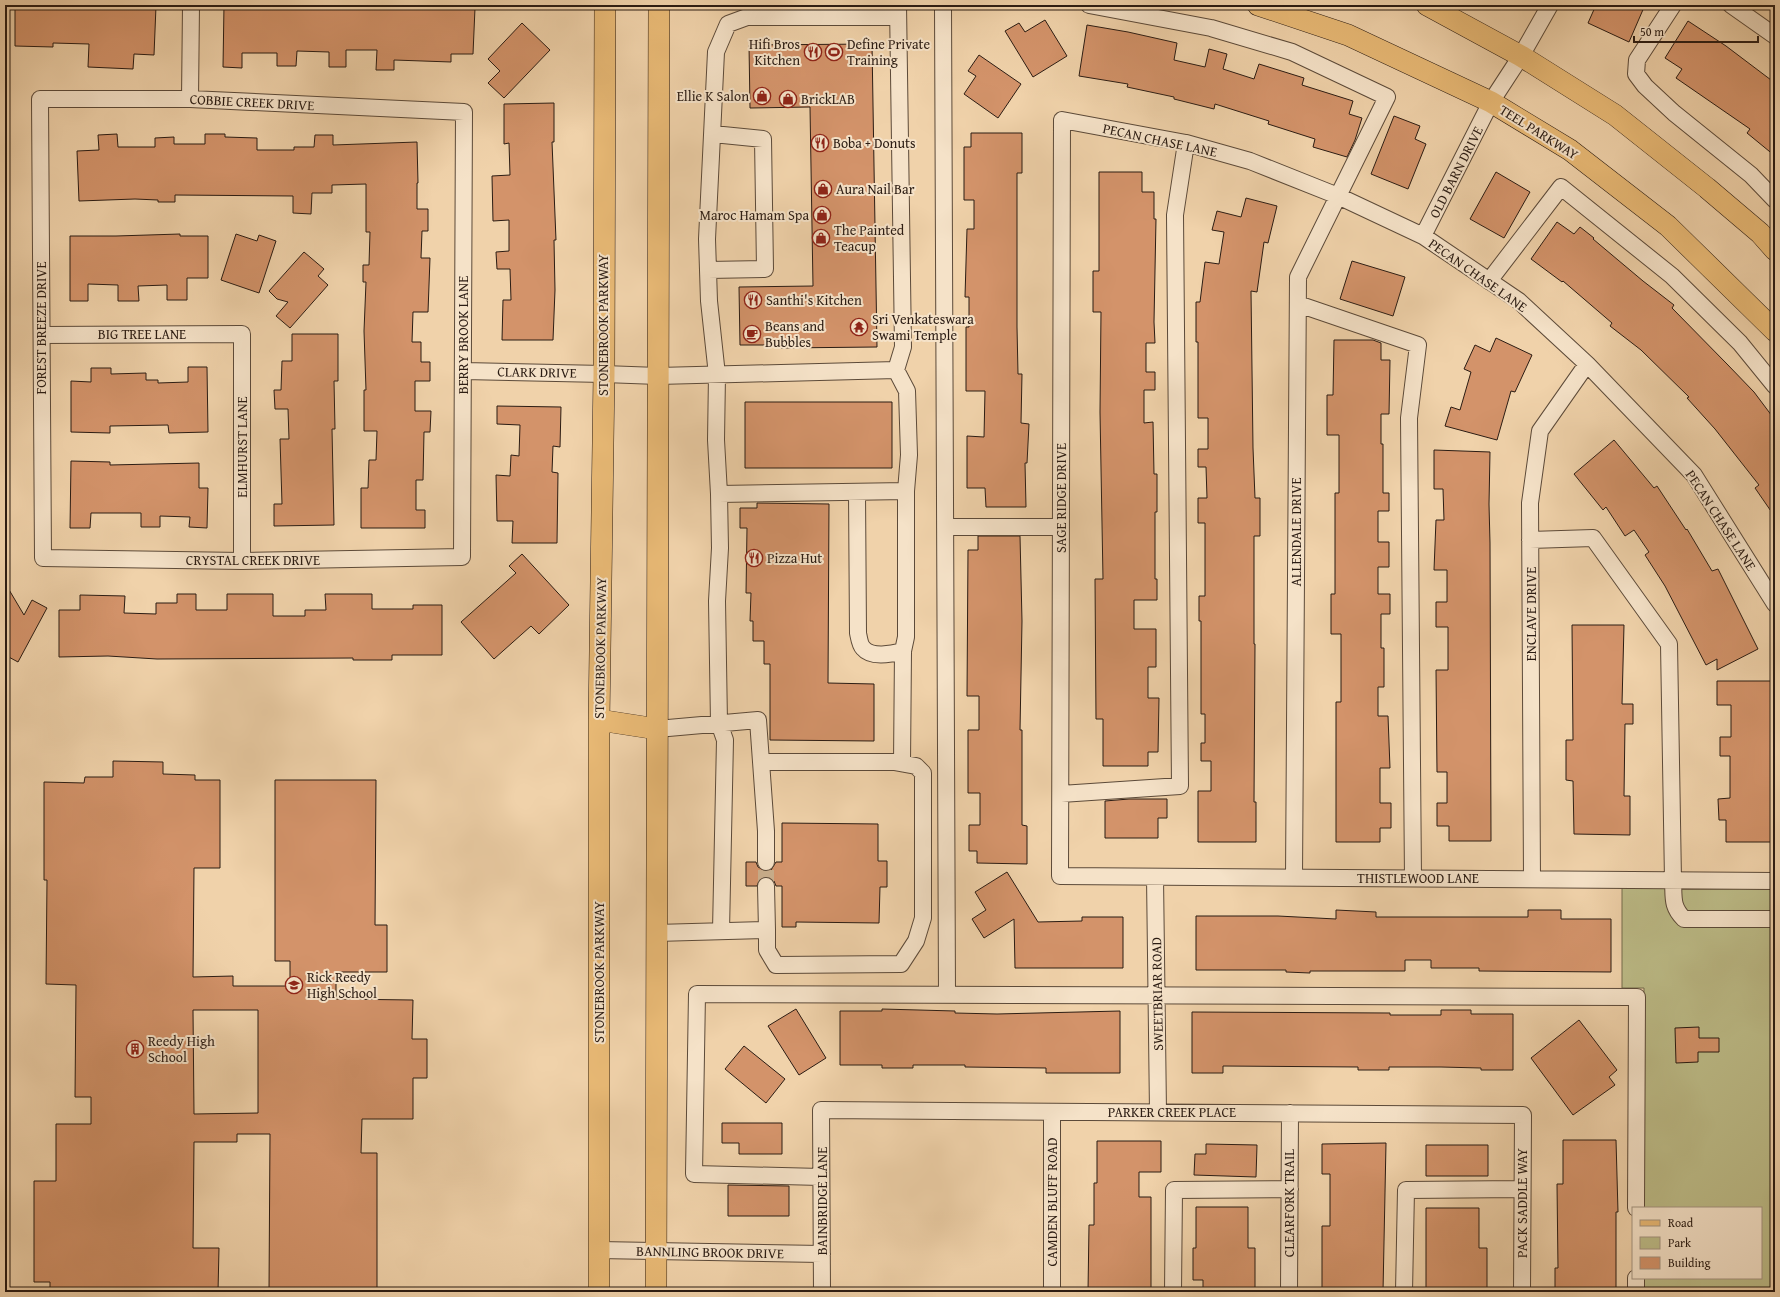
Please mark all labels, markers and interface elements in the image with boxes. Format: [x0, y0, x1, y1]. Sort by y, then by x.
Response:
scale bar [1634, 18, 1758, 44]
text: 50 m [1640, 23, 1664, 40]
place label: Hifi Bros Kitchen [749, 34, 800, 70]
place label: Define Private Training [847, 34, 930, 70]
restaurant icon: Hifi Bros Kitchen [803, 42, 823, 62]
sports icon: Define Private Training [824, 42, 844, 62]
place label: Ellie K Salon [677, 86, 749, 106]
shop icon: Ellie K Salon [752, 86, 772, 106]
street label: COBBIE CREEK DRIVE [189, 89, 315, 115]
shop icon: BrickLAB [778, 89, 798, 109]
place label: BrickLAB [801, 89, 855, 109]
street label: TEEL PARKWAY [1496, 100, 1583, 165]
street label: PECAN CHASE LANE [1101, 118, 1219, 162]
street label: OLD BARN DRIVE [1424, 123, 1488, 221]
restaurant icon: Boba + Donuts [810, 133, 830, 153]
place label: Boba + Donuts [833, 133, 916, 153]
shop icon: Aura Nail Bar [813, 179, 833, 199]
place label: Aura Nail Bar [836, 179, 915, 199]
place label: Maroc Hamam Spa [699, 205, 809, 225]
shop icon: Maroc Hamam Spa [812, 205, 832, 225]
place label: The Painted Teacup [834, 220, 905, 256]
shop icon: The Painted Teacup [811, 228, 831, 248]
street label: PECAN CHASE LANE [1425, 233, 1531, 317]
street label: STONEBROOK PARKWAY [593, 254, 613, 396]
street label: FOREST BREEZE DRIVE [31, 261, 51, 395]
street label: BERRY BROOK LANE [453, 276, 473, 394]
restaurant icon: Santhi's Kitchen [743, 290, 763, 310]
place label: Santhi's Kitchen [766, 290, 862, 310]
place label: Sri Venkateswara Swami Temple [872, 309, 974, 345]
place label: Beans and Bubbles [765, 316, 825, 352]
temple icon: Sri Venkateswara Swami Temple [849, 317, 869, 337]
street label: BIG TREE LANE [98, 324, 186, 344]
cafe icon: Beans and Bubbles [742, 324, 762, 344]
street label: CLARK DRIVE [497, 361, 577, 383]
street label: ELMHURST LANE [232, 396, 252, 498]
street label: SAGE RIDGE DRIVE [1051, 443, 1071, 553]
street label: PECAN CHASE LANE [1681, 466, 1761, 574]
street label: ALLENDALE DRIVE [1286, 477, 1306, 587]
restaurant icon: Pizza Hut [744, 548, 764, 568]
place label: Pizza Hut [767, 548, 822, 568]
street label: CRYSTAL CREEK DRIVE [186, 550, 320, 570]
street label: ENCLAVE DRIVE [1521, 567, 1541, 661]
street label: STONEBROOK PARKWAY [589, 576, 611, 719]
street label: THISTLEWOOD LANE [1357, 868, 1479, 888]
street label: STONEBROOK PARKWAY [589, 901, 609, 1043]
street label: SWEETBRIAR ROAD [1146, 937, 1168, 1051]
place label: Rick Reedy High School [307, 967, 377, 1003]
school or university icon: Rick Reedy High School [284, 975, 304, 995]
place label: Reedy High School [148, 1031, 215, 1067]
building icon: Reedy High School [125, 1039, 145, 1059]
street label: PARKER CREEK PLACE [1108, 1102, 1236, 1122]
street label: CAMDEN BLUFF ROAD [1042, 1138, 1062, 1266]
street label: BAINBRIDGE LANE [812, 1147, 832, 1255]
street label: PACK SADDLE WAY [1512, 1148, 1532, 1258]
street label: CLEARFORK TRAIL [1279, 1149, 1299, 1257]
legend [1632, 1207, 1762, 1279]
text: Road [1668, 1214, 1694, 1231]
text: Park [1668, 1234, 1692, 1251]
street label: BANNLING BROOK DRIVE [636, 1241, 784, 1263]
text: Building [1668, 1254, 1711, 1271]

